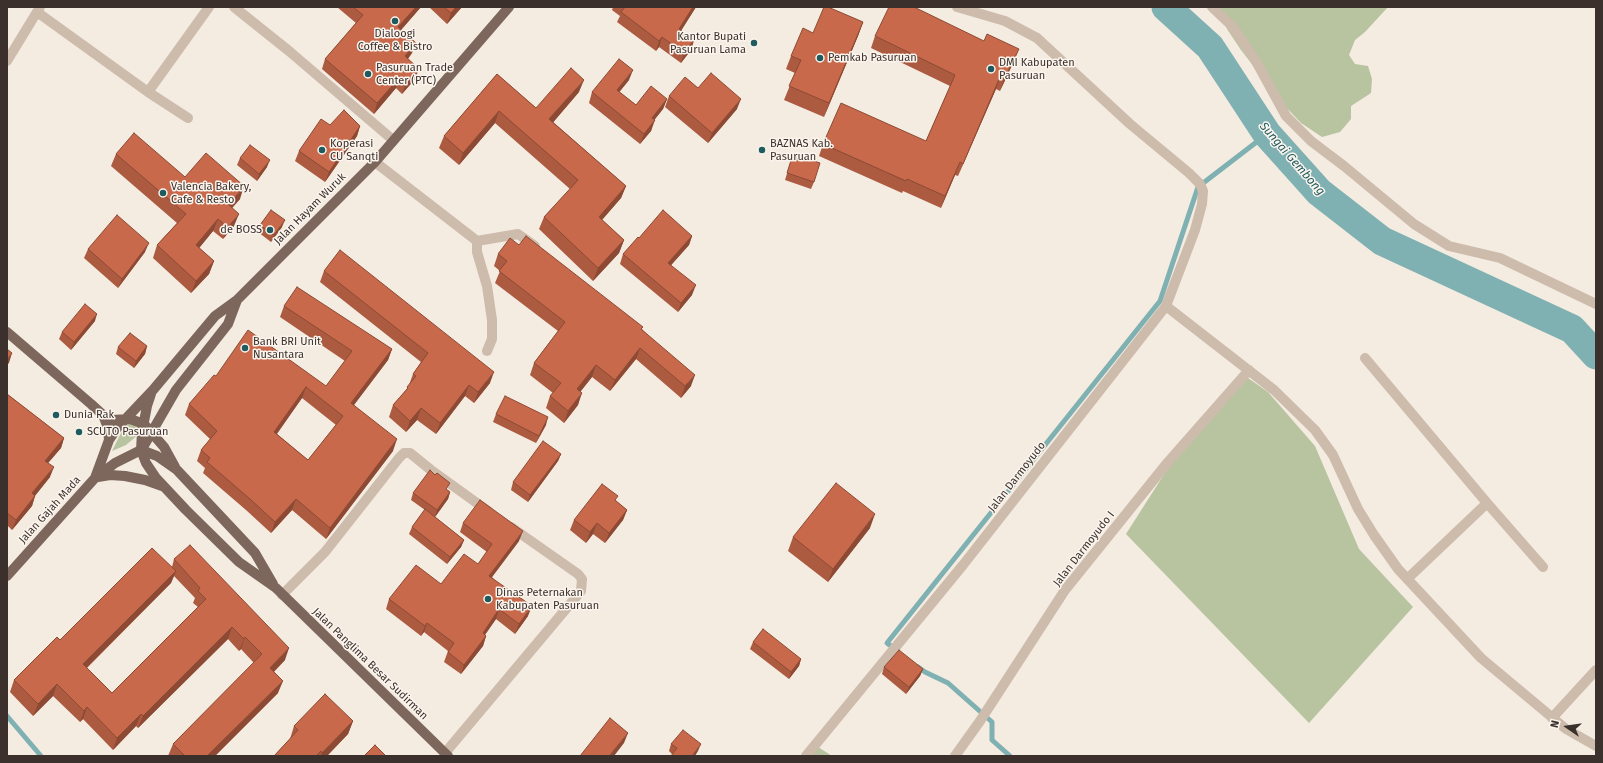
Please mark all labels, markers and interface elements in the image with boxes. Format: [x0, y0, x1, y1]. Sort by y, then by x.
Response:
marker: Dialoogi Coffee & Bistro [390, 16, 400, 26]
place label: Dialoogi Coffee & Bistro [358, 27, 432, 53]
place label: Kantor Bupati Pasuruan Lama [670, 30, 746, 56]
marker: Kantor Bupati Pasuruan Lama [749, 38, 759, 48]
place label: Pemkab Pasuruan [828, 51, 917, 65]
marker: Pemkab Pasuruan [815, 53, 825, 63]
place label: DMI Kabupaten Pasuruan [999, 56, 1075, 82]
place label: Pasuruan Trade Center (PTC) [376, 61, 453, 87]
marker: DMI Kabupaten Pasuruan [986, 64, 996, 74]
marker: Pasuruan Trade Center (PTC) [363, 69, 373, 79]
water label: Sungai Gembong [1256, 119, 1328, 199]
place label: Koperasi CU Sanqti [330, 137, 378, 163]
place label: BAZNAS Kab. Pasuruan [770, 137, 833, 163]
marker: Koperasi CU Sanqti [317, 145, 327, 155]
marker: BAZNAS Kab. Pasuruan [757, 145, 767, 155]
street label: Jalan Hayam Wuruk [271, 170, 349, 248]
place label: Valencia Bakery, Cafe & Resto [171, 180, 251, 206]
marker: Valencia Bakery, Cafe & Resto [158, 188, 168, 198]
place label: de BOSS [220, 223, 262, 237]
marker: de BOSS [265, 225, 275, 235]
place label: Bank BRI Unit Nusantara [253, 335, 321, 361]
marker: Bank BRI Unit Nusantara [240, 343, 250, 353]
place label: Dunia Rak [64, 408, 114, 422]
marker: Dunia Rak [51, 410, 61, 420]
place label: SCUTO Pasuruan [87, 425, 168, 439]
marker: SCUTO Pasuruan [74, 427, 84, 437]
street label: Jalan Darmoyudo [985, 439, 1049, 515]
street label: Jalan Gajah Mada [16, 474, 84, 546]
street label: Jalan Darmoyudo I [1051, 509, 1117, 589]
place label: Dinas Peternakan Kabupaten Pasuruan [496, 586, 599, 612]
marker: Dinas Peternakan Kabupaten Pasuruan [483, 594, 493, 604]
street label: Jalan Panglima Besar Sudirman [310, 605, 430, 723]
north arrow [1547, 707, 1587, 747]
text: N [1548, 719, 1562, 729]

